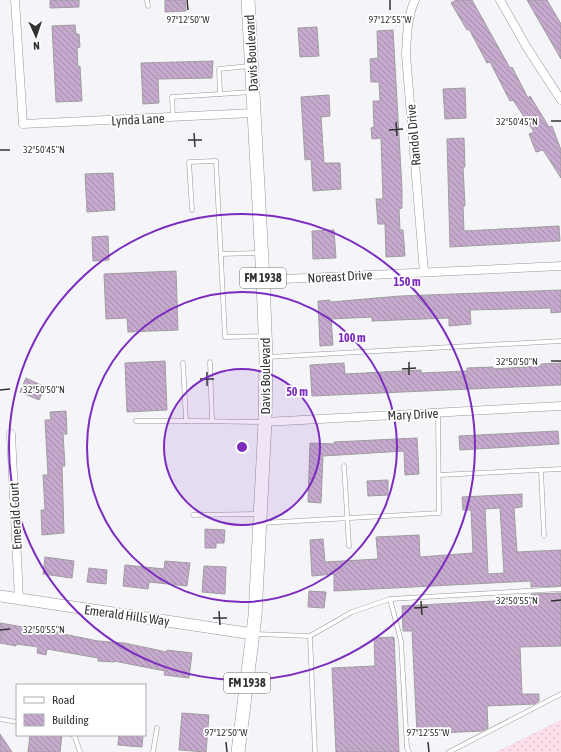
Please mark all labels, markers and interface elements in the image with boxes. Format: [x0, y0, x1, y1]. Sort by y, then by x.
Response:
text: 97°12'50"W [166, 14, 210, 25]
street label: Davis Boulevard [242, 14, 261, 92]
text: 97°12'55"W [368, 14, 412, 25]
north arrow [16, 16, 56, 56]
text: N [33, 40, 40, 52]
street label: Randol Drive [403, 104, 424, 166]
street label: Lynda Lane [111, 111, 165, 128]
text: 32°50'45"N [496, 116, 538, 127]
text: 32°50'45"N [23, 144, 65, 155]
street label: Noreast Drive [307, 267, 373, 286]
road number: FM 1938 [240, 268, 286, 288]
text: 150 m [393, 275, 421, 289]
text: 100 m [338, 331, 366, 345]
street label: Davis Boulevard [258, 338, 273, 414]
text: 32°50'50"N [496, 356, 538, 367]
text: 32°50'50"N [23, 384, 65, 395]
text: 50 m [286, 385, 308, 399]
street label: Mary Drive [387, 406, 439, 423]
centre of rings [235, 440, 249, 454]
street label: Emerald Court [6, 482, 25, 550]
text: 32°50'55"N [496, 595, 538, 606]
street label: Emerald Hills Way [83, 602, 171, 629]
text: 32°50'55"N [23, 624, 65, 635]
road number: FM 1938 [224, 673, 270, 693]
legend [16, 684, 146, 736]
text: Road [52, 693, 75, 707]
text: Building [52, 713, 90, 727]
text: 97°12'50"W [204, 727, 248, 738]
text: 97°12'55"W [406, 727, 450, 738]

